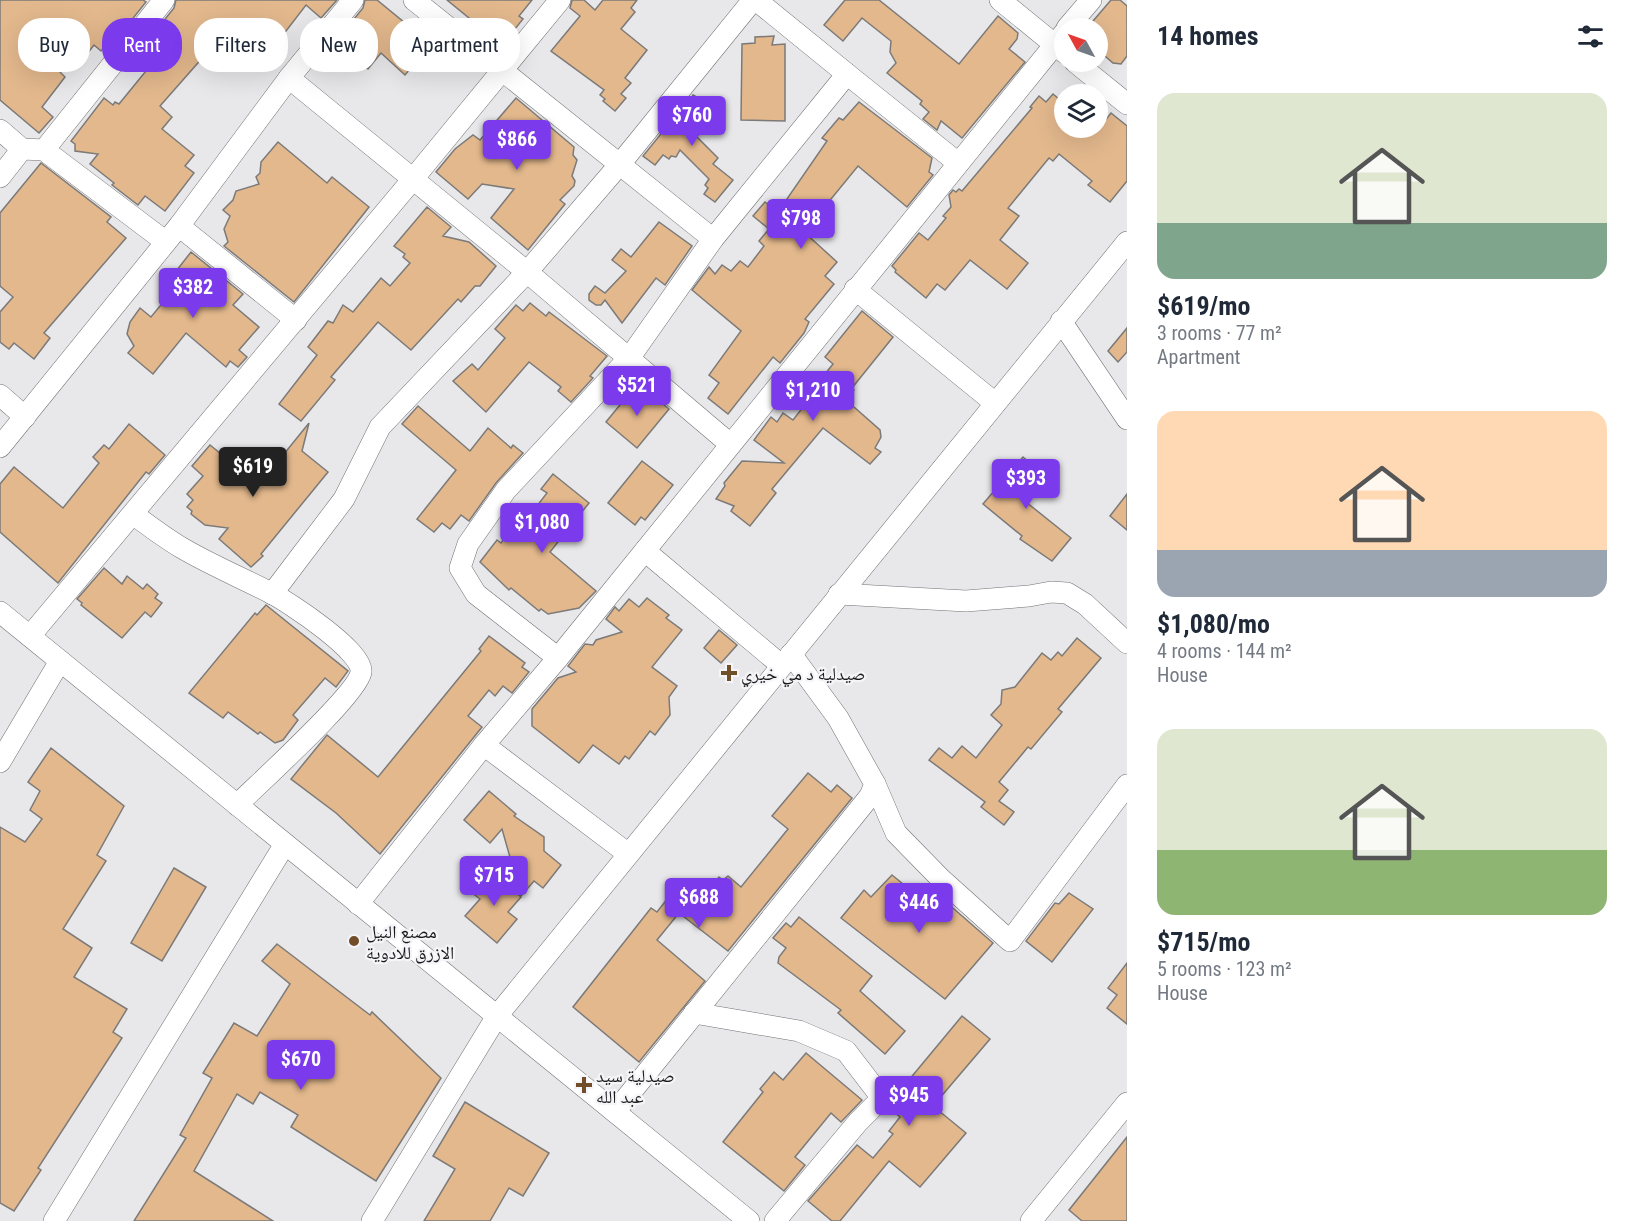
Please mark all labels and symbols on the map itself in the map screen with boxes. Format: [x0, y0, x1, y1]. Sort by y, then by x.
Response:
north arrow [1054, 18, 1108, 72]
pin: $760 [656, 96, 728, 147]
pin: $866 [481, 120, 553, 171]
pin: $798 [765, 199, 837, 250]
pin: $382 [157, 268, 229, 319]
pin: $521 [601, 366, 673, 417]
pin: $1,210 [764, 371, 862, 422]
pin: $619 [217, 447, 289, 498]
pin: $393 [990, 459, 1062, 510]
pin: $1,080 [493, 503, 591, 554]
place label: صيدلية د مي خيري [741, 663, 865, 688]
marker: صيدلية د مي خيري [722, 666, 736, 680]
pin: $715 [458, 856, 530, 907]
pin: $688 [663, 878, 735, 929]
pin: $446 [883, 883, 955, 934]
place label: مصنع النيل الازرق للادوية [366, 921, 454, 964]
marker: مصنع النيل الازرق للادوية [347, 934, 361, 948]
pin: $670 [265, 1040, 337, 1091]
place label: صيدلية سيد عبد الله [596, 1065, 675, 1107]
pin: $945 [873, 1076, 945, 1127]
marker: صيدلية سيد عبد الله [577, 1078, 591, 1092]

